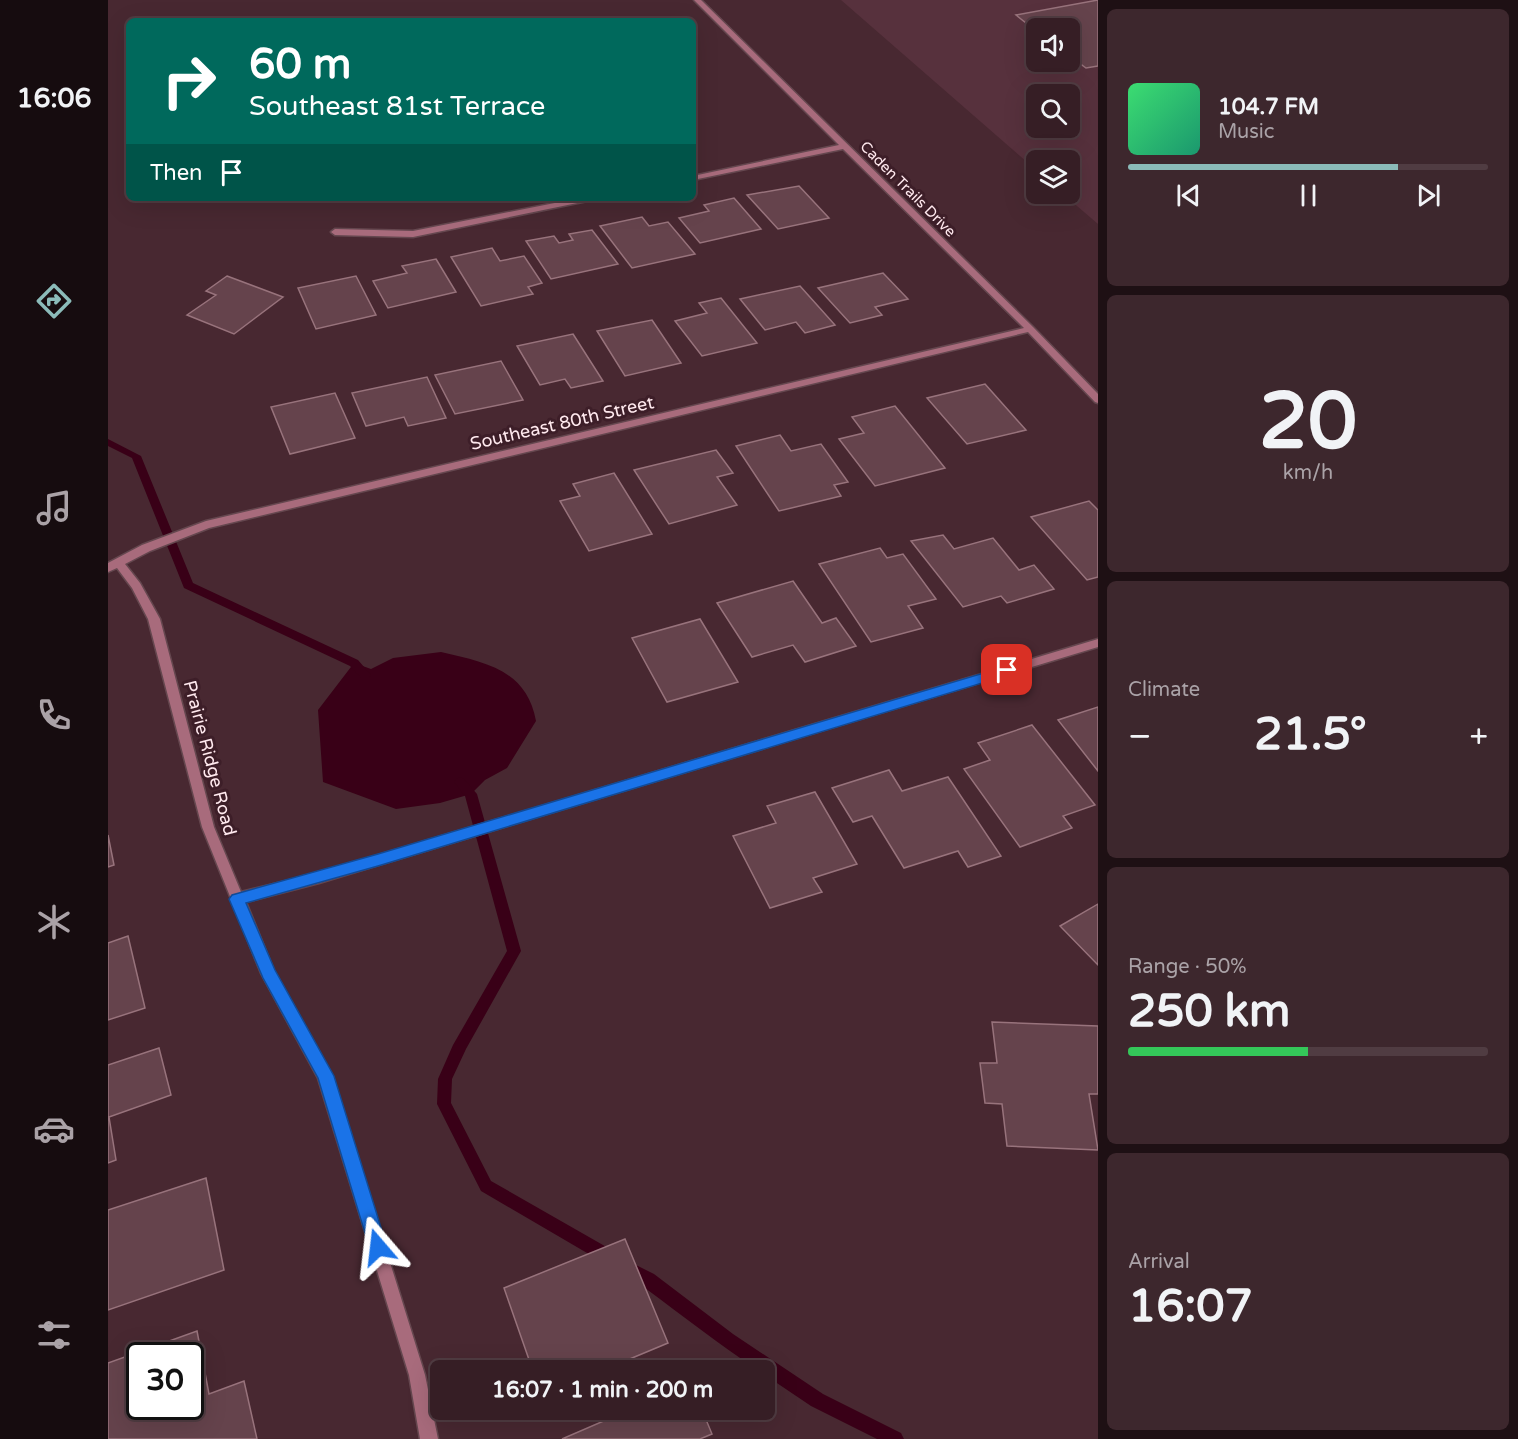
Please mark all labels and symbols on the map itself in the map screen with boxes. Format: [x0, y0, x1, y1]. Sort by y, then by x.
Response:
street label: Caden Trails Drive [856, 137, 960, 241]
street label: Southeast 80th Street [468, 391, 656, 455]
pin [981, 644, 1032, 695]
street label: Prairie Ridge Road [179, 678, 241, 838]
position arrow [346, 1215, 410, 1279]
speed limit sign: 30 [126, 1342, 204, 1420]

